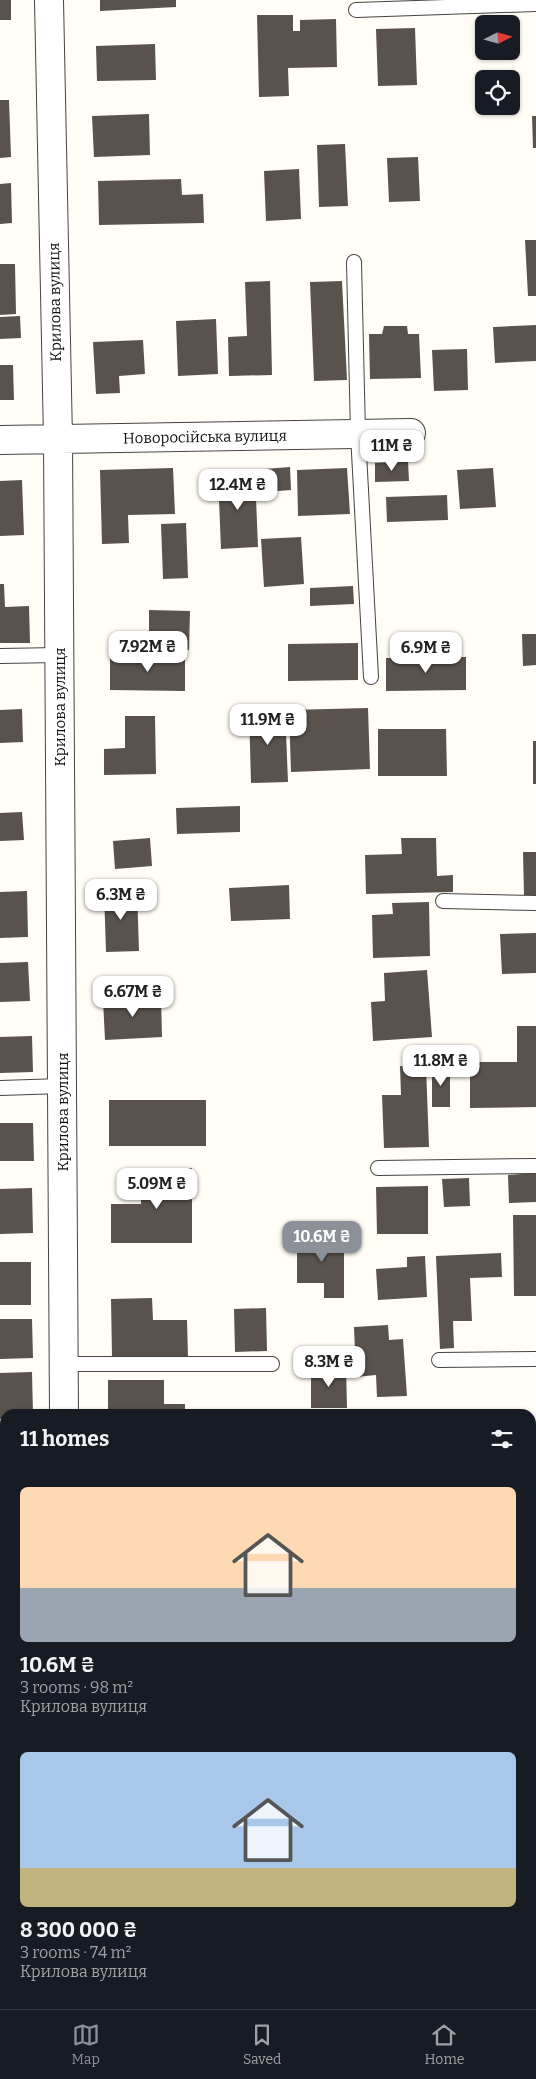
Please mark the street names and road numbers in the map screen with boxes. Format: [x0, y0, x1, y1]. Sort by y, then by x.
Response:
street label: Крилова вулиця [45, 242, 65, 362]
street label: Новоросійська вулиця [123, 427, 287, 447]
street label: Крилова вулиця [51, 647, 69, 767]
street label: Крилова вулиця [54, 1052, 72, 1172]

